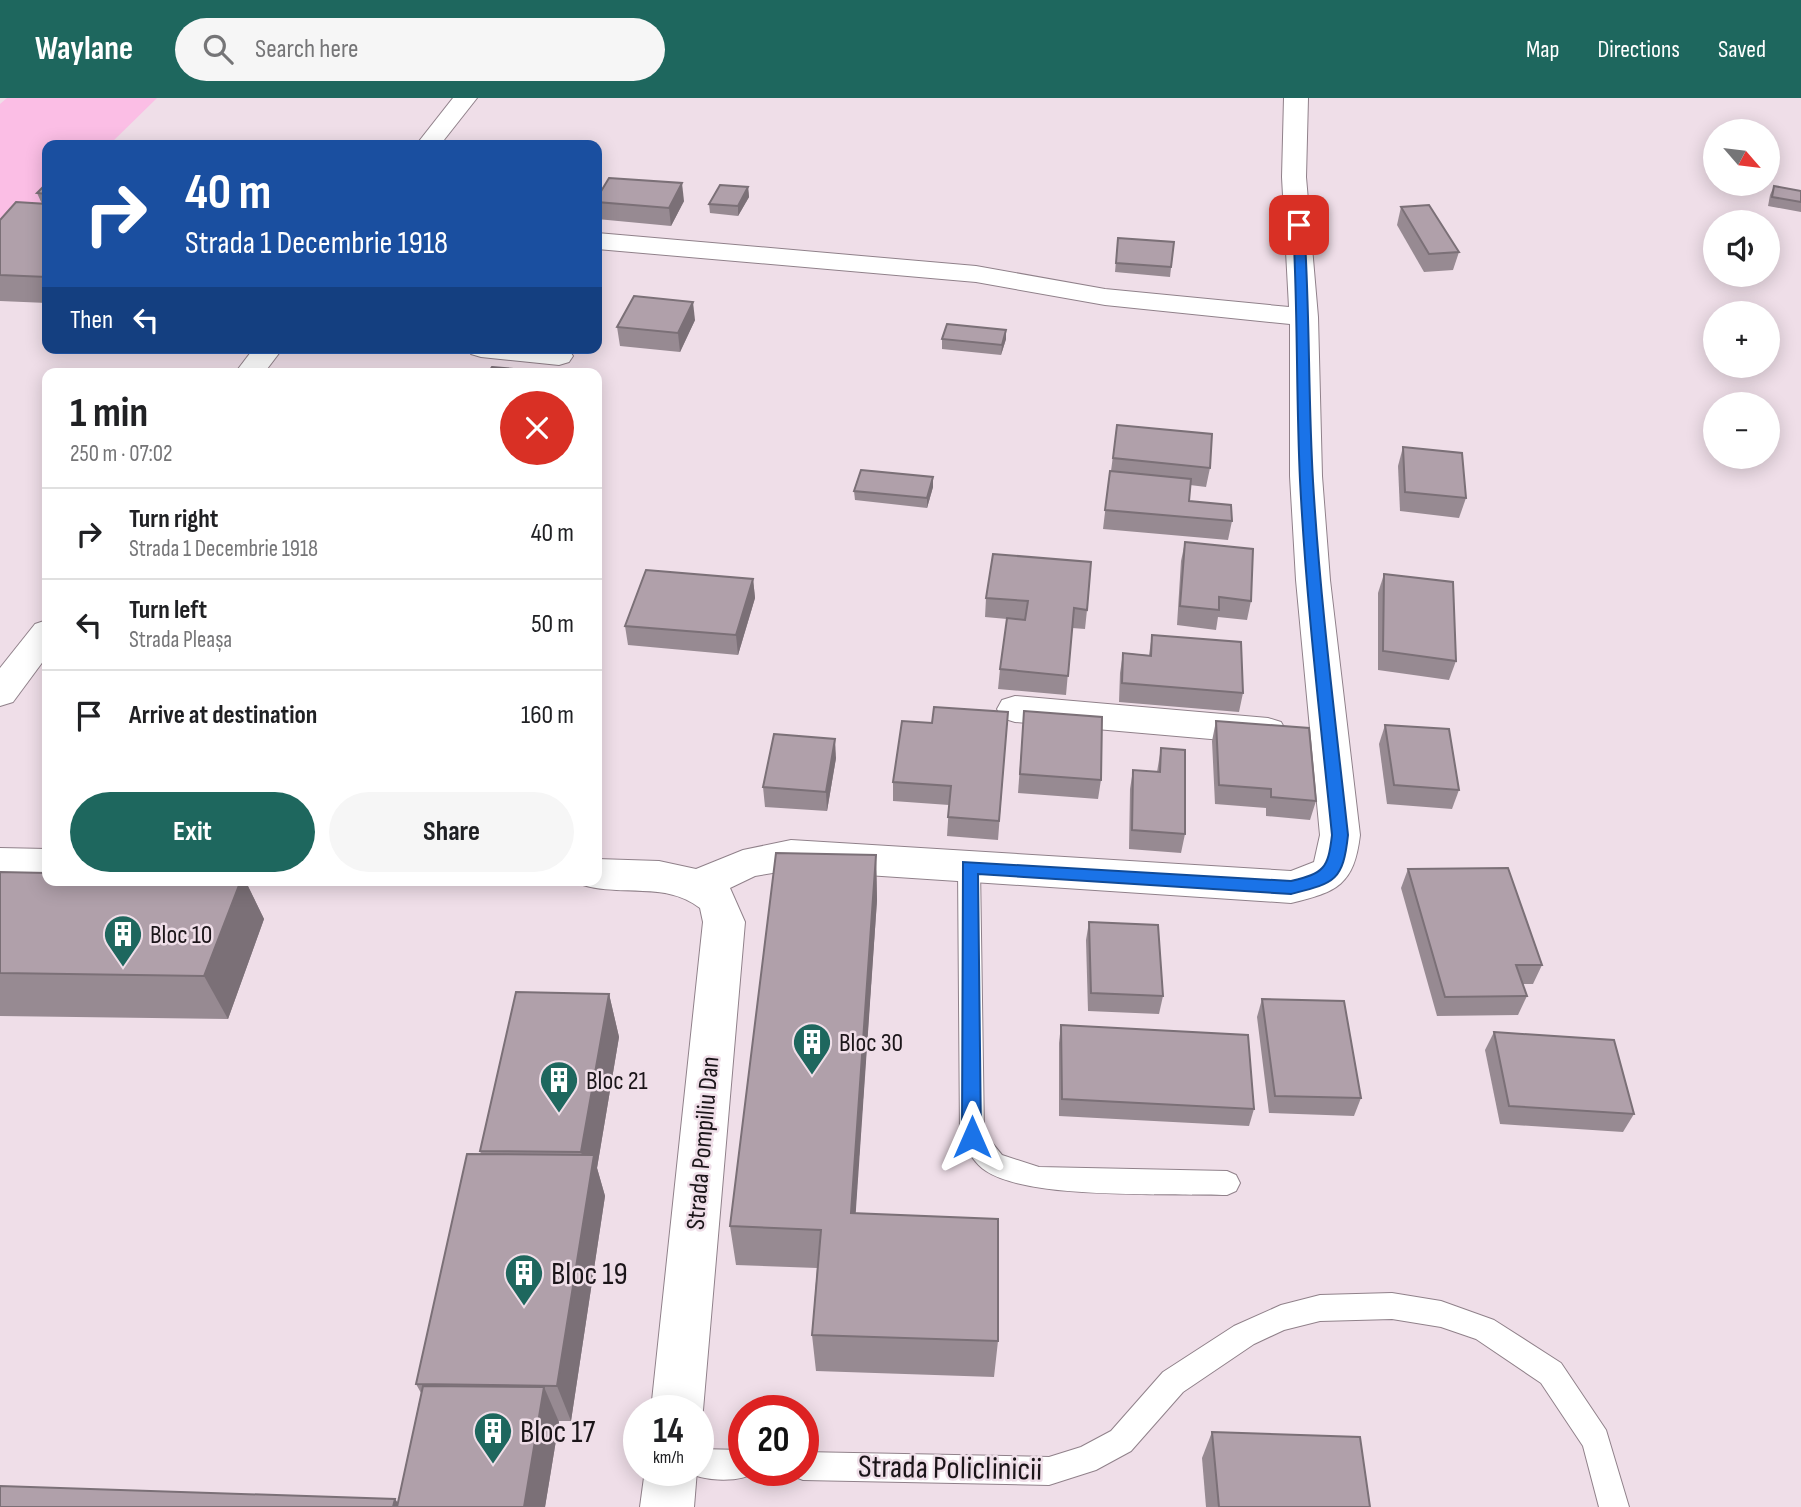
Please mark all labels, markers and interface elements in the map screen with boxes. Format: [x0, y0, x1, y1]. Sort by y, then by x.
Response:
search box [175, 18, 665, 81]
text: Waylane [35, 29, 133, 69]
icon: search [199, 30, 237, 68]
text: Search here [255, 34, 358, 65]
text: Map [1526, 35, 1559, 64]
text: Directions [1597, 35, 1680, 64]
text: Saved [1718, 35, 1766, 64]
north arrow [1703, 119, 1780, 196]
map controls [1703, 119, 1780, 469]
text: 40 m [185, 164, 271, 223]
icon: right [70, 168, 161, 259]
pin [1269, 195, 1329, 255]
icon: arrive [1280, 206, 1318, 244]
button: sound [1703, 210, 1780, 287]
text: Strada 1 Decembrie 1918 [185, 224, 448, 263]
icon: left [127, 301, 165, 339]
button: + [1703, 301, 1780, 378]
text: Then [70, 305, 113, 336]
text: 1 min [70, 388, 148, 439]
button: close [500, 391, 574, 465]
button: − [1703, 392, 1780, 469]
text: 250 m · 07:02 [70, 440, 173, 468]
text: Turn right [129, 504, 218, 535]
icon: right [70, 515, 108, 553]
text: 40 m [531, 518, 574, 549]
text: Strada 1 Decembrie 1918 [129, 535, 318, 563]
text: Turn left [129, 595, 207, 626]
icon: left [70, 606, 108, 644]
text: 50 m [531, 609, 574, 640]
text: Strada Pleașa [129, 626, 232, 654]
icon: arrive [70, 697, 108, 735]
text: Arrive at destination [129, 700, 317, 731]
text: 160 m [521, 700, 574, 731]
button: Exit [70, 792, 315, 872]
button: Share [329, 792, 574, 872]
building icon: Bloc 10 [102, 913, 144, 968]
place label: Bloc 10 [150, 920, 212, 951]
building icon: Bloc 30 [791, 1021, 833, 1076]
place label: Bloc 30 [839, 1028, 903, 1059]
street label: Strada Pompiliu Dan [680, 1055, 727, 1231]
building icon: Bloc 21 [538, 1059, 580, 1114]
place label: Bloc 21 [586, 1066, 648, 1097]
position arrow [935, 1100, 1009, 1174]
building icon: Bloc 19 [503, 1252, 545, 1307]
place label: Bloc 19 [551, 1255, 628, 1294]
speed limit sign: 20 [728, 1395, 819, 1486]
building icon: Bloc 17 [472, 1410, 514, 1465]
text: 14 [653, 1410, 684, 1453]
place label: Bloc 17 [520, 1413, 595, 1452]
text: km/h [653, 1447, 684, 1468]
street label: Strada Policlinicii [857, 1447, 1042, 1490]

